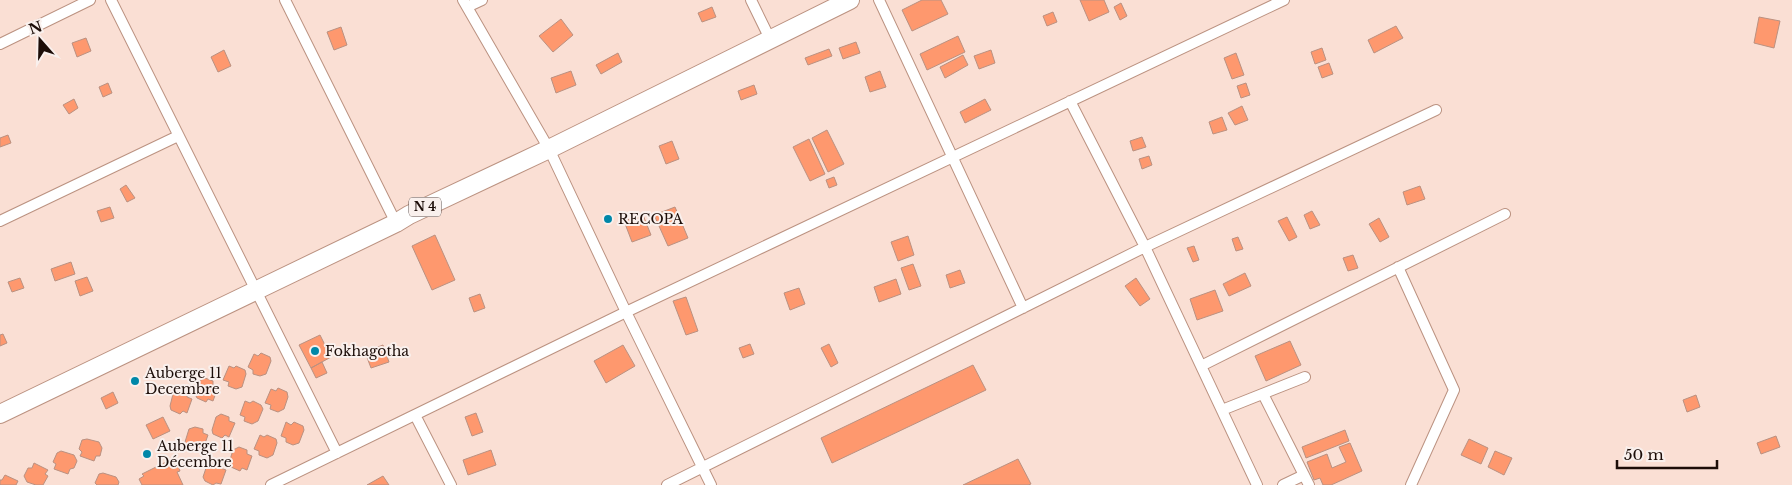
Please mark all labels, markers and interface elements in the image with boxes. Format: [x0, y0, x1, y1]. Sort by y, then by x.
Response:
north arrow [15, 15, 65, 65]
text: N [26, 17, 45, 38]
road number: N 4 [409, 198, 441, 216]
place label: RECOPA [618, 210, 683, 228]
marker: RECOPA [602, 213, 614, 225]
place label: Fokhagotha [325, 342, 409, 360]
marker: Fokhagotha [309, 345, 321, 357]
place label: Auberge 11 Decembre [144, 364, 222, 398]
marker: Auberge 11 Decembre [129, 375, 141, 387]
place label: Auberge 11 Décembre [156, 437, 234, 471]
scale bar [1617, 438, 1717, 470]
text: 50 m [1624, 445, 1664, 464]
marker: Auberge 11 Décembre [141, 448, 153, 460]

